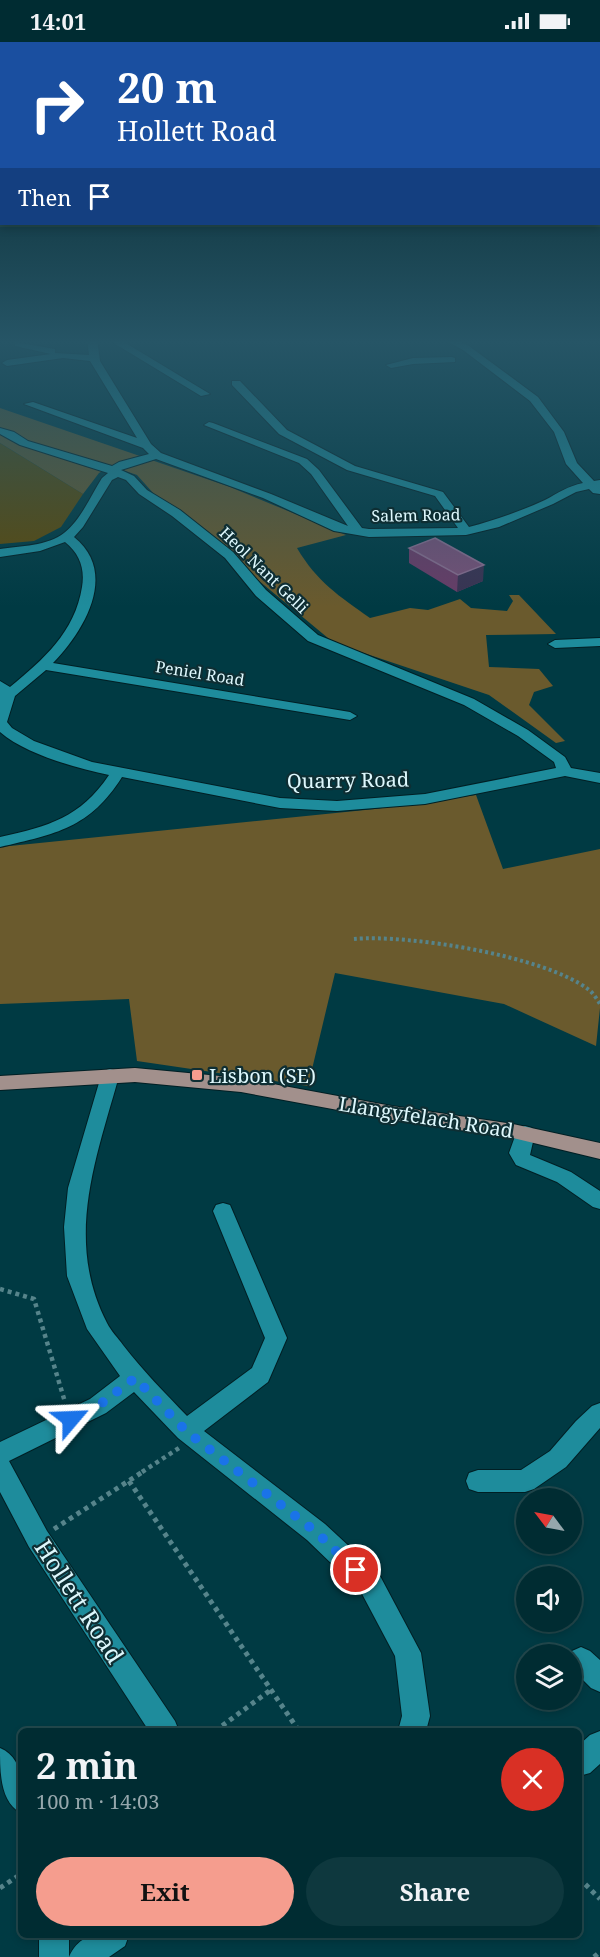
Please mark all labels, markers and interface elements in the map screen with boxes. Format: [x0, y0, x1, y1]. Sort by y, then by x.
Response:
text: 14:01 [30, 6, 86, 36]
text: 20 m [117, 58, 217, 115]
icon: right [18, 66, 96, 144]
text: Hollett Road [117, 112, 276, 149]
icon: arrive [83, 180, 116, 213]
text: Then [18, 182, 71, 212]
street label: Salem Road [371, 503, 461, 527]
street label: Heol Nant Gelli [215, 522, 313, 618]
street label: Peniel Road [154, 655, 246, 691]
street label: Quarry Road [287, 765, 409, 795]
place label: Lisbon (SE) [209, 1062, 316, 1089]
marker: Lisbon (SE) [190, 1068, 204, 1082]
street label: Llangyfelach Road [337, 1090, 515, 1144]
position arrow [39, 1387, 103, 1451]
north arrow [516, 1488, 582, 1554]
map controls [516, 1488, 582, 1710]
street label: Hollett Road [28, 1533, 133, 1670]
pin [330, 1544, 381, 1595]
icon: arrive [339, 1553, 372, 1586]
button: sound [516, 1566, 582, 1632]
button: layers [516, 1644, 582, 1710]
text: 2 min [36, 1741, 138, 1790]
button: close [501, 1748, 564, 1811]
text: 100 m · 14:03 [36, 1788, 159, 1815]
button: Exit [36, 1857, 294, 1926]
button: Share [306, 1857, 564, 1926]

